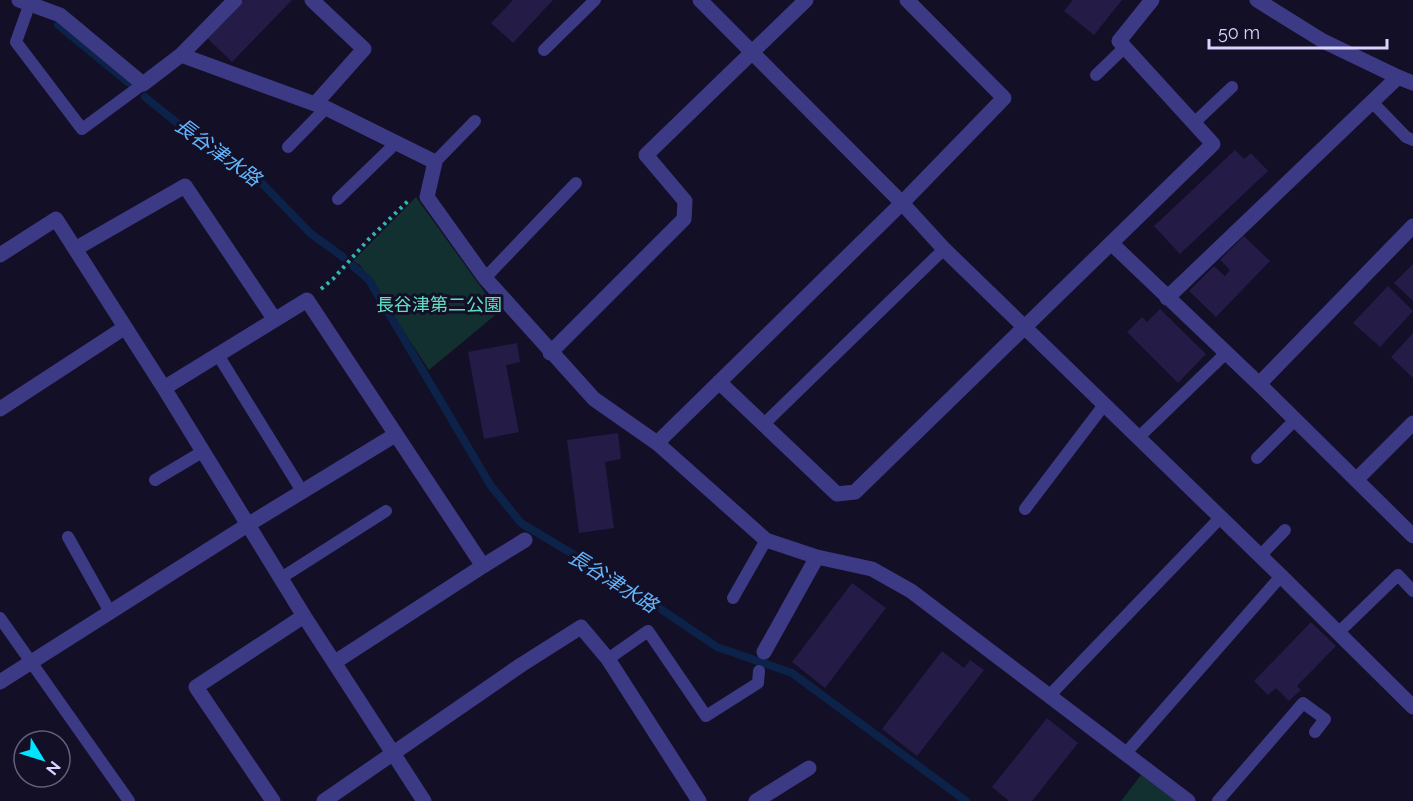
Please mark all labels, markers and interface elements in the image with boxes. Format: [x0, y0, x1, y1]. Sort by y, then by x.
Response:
scale bar [1209, 12, 1388, 50]
text: 50 m [1218, 22, 1260, 43]
water label: 長谷津水路 [170, 113, 267, 192]
park label: 長谷津第二公園 [376, 294, 502, 315]
water label: 長谷津水路 [564, 544, 663, 619]
north arrow [12, 729, 72, 789]
text: N [42, 757, 65, 779]

